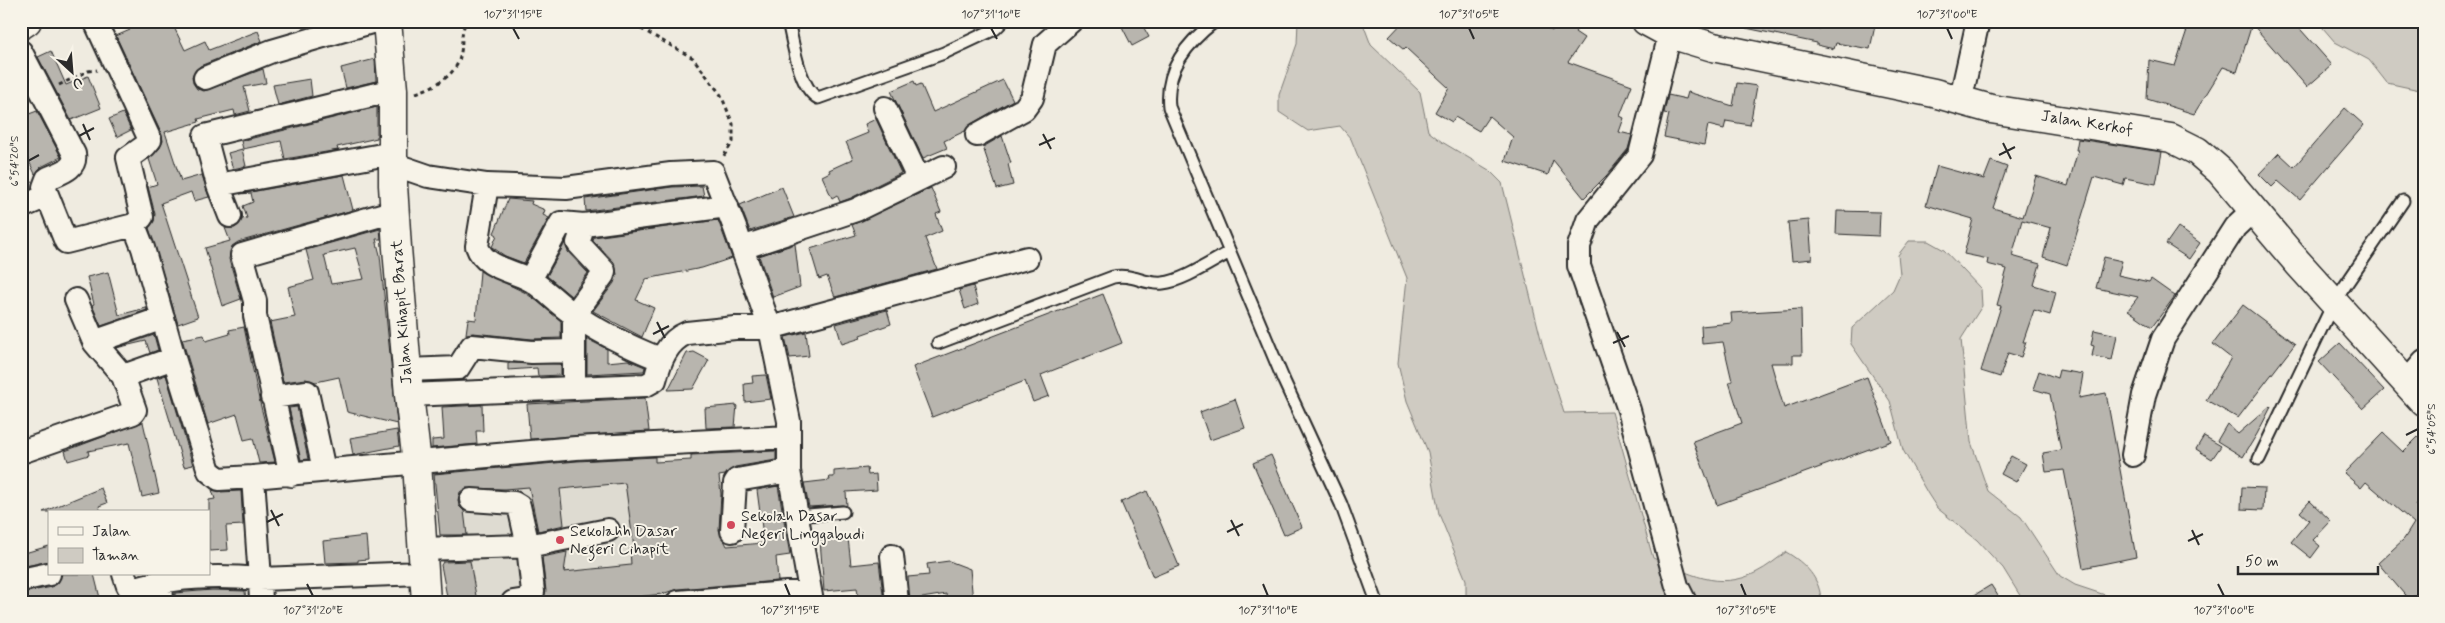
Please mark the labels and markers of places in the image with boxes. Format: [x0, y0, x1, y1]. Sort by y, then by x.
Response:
place label: Sekolah Dasar Negeri Linggabudi [741, 506, 865, 546]
marker: Sekolah Dasar Negeri Linggabudi [725, 519, 737, 531]
place label: Sekolahh Dasar Negeri Cihapit [570, 521, 677, 561]
marker: Sekolahh Dasar Negeri Cihapit [554, 534, 566, 546]

